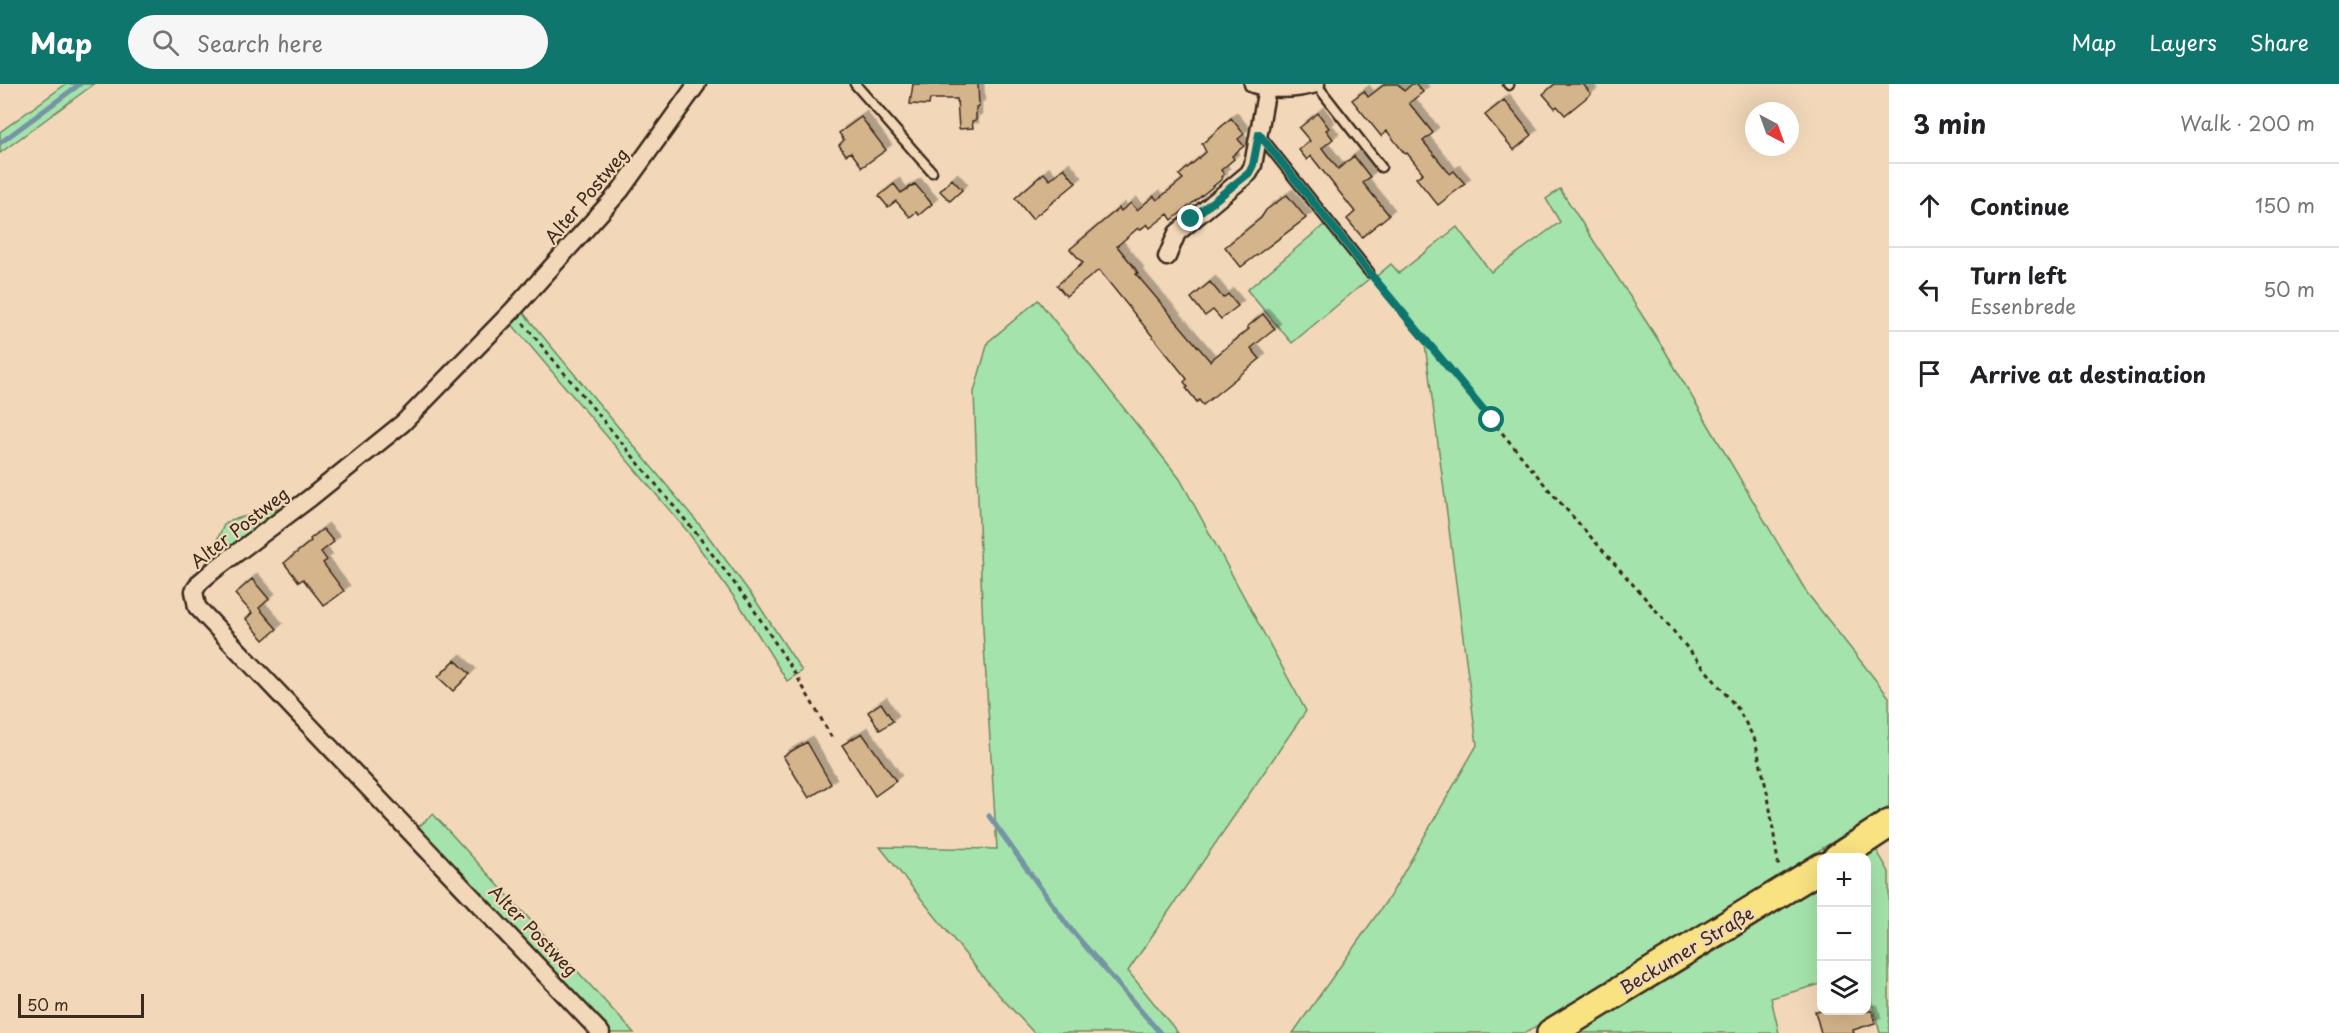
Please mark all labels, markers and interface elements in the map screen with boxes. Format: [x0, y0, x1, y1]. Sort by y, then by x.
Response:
search box [128, 15, 548, 69]
text: Map [30, 21, 92, 64]
icon: search [149, 26, 182, 59]
text: Search here [197, 26, 323, 59]
text: Map [2072, 26, 2116, 58]
text: Layers [2149, 26, 2217, 58]
text: Share [2250, 26, 2309, 58]
north arrow [1745, 102, 1799, 156]
text: 3 min [1913, 104, 1986, 143]
text: Walk · 200 m [2180, 108, 2315, 138]
street label: Alter Postweg [537, 141, 634, 249]
icon: ahead [1913, 189, 1946, 222]
text: Continue [1970, 189, 2069, 222]
text: 150 m [2255, 190, 2315, 220]
route end [1177, 205, 1203, 231]
text: Turn left [1970, 258, 2067, 291]
icon: left [1913, 273, 1946, 306]
text: 50 m [2263, 274, 2315, 304]
text: Essenbrede [1970, 291, 2076, 321]
icon: arrive [1913, 357, 1946, 390]
text: Arrive at destination [1970, 357, 2206, 390]
route start [1478, 406, 1504, 432]
street label: Alter Postweg [184, 480, 294, 574]
map controls [1817, 853, 1871, 1015]
button: + [1817, 853, 1871, 907]
street label: Alter Postweg [483, 878, 585, 982]
street label: Beckumer Straße [1614, 899, 1758, 1000]
button: − [1817, 907, 1871, 961]
button: layers [1817, 961, 1871, 1015]
scale bar [18, 991, 144, 1018]
text: 50 m [27, 992, 68, 1016]

